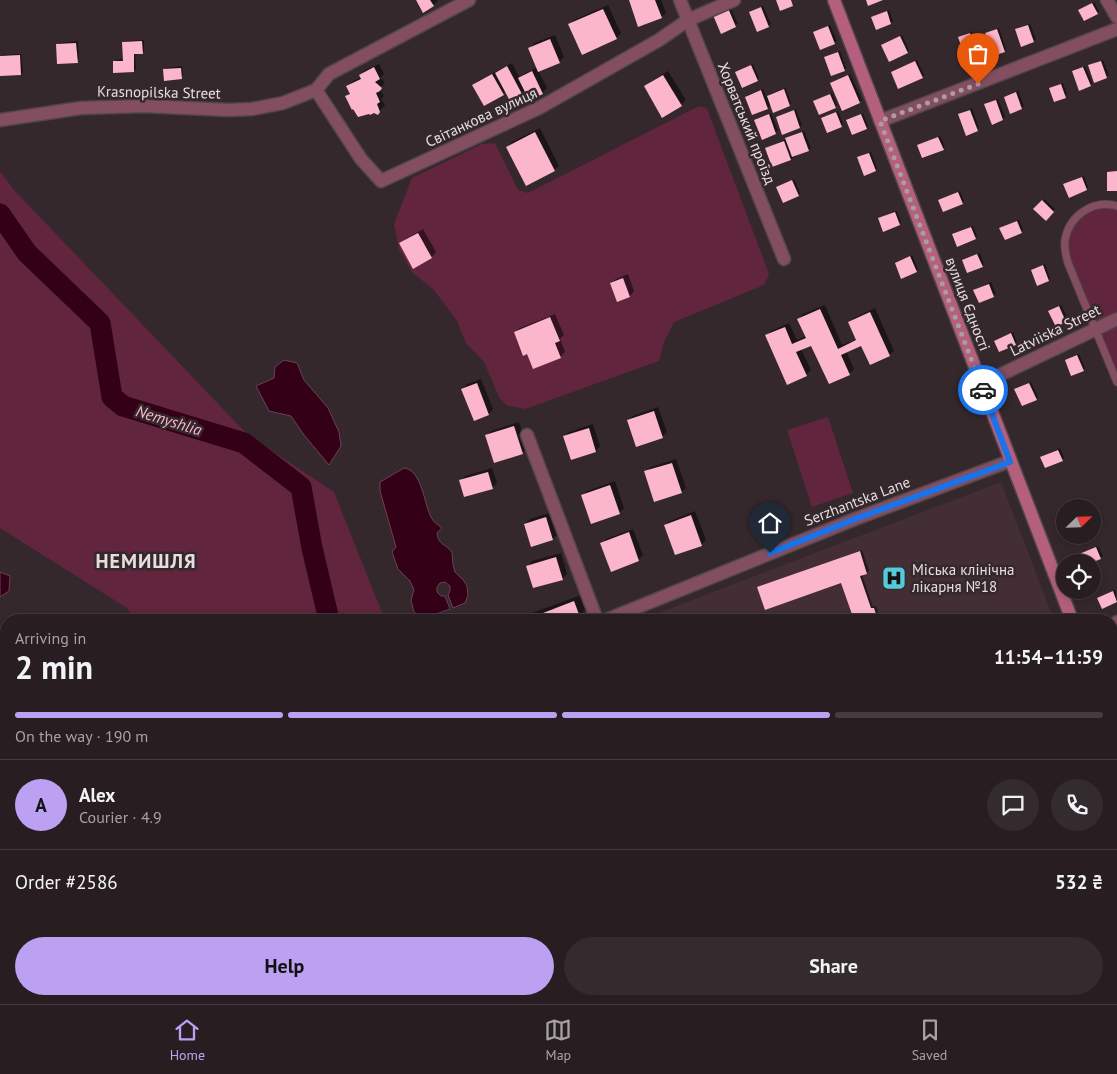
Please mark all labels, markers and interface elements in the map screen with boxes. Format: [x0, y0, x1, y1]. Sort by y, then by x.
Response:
pin [957, 33, 999, 84]
icon: bag [964, 40, 992, 68]
street label: Хорватський проїзд [714, 59, 780, 187]
street label: Krasnopilska Street [97, 81, 221, 103]
street label: Світанкова вулиця [422, 83, 540, 151]
street label: вулиця Єдності [941, 254, 995, 354]
street label: Latviiska Street [1007, 300, 1103, 360]
courier [958, 365, 1008, 415]
icon: car [969, 376, 997, 404]
water label: Nemyshlia [134, 400, 205, 440]
street label: Serzhantska Lane [801, 472, 913, 530]
north arrow [1056, 499, 1101, 544]
map controls [1056, 499, 1101, 599]
pin [749, 502, 791, 553]
icon: home [756, 509, 784, 537]
district label: НЕМИШЛЯ [95, 548, 197, 574]
button: locate [1056, 554, 1101, 599]
place label: Міська клінічна лікарня №18 [911, 560, 1014, 596]
hospital icon: Міська клінічна лікарня №18 [881, 565, 907, 591]
text: Arriving in [15, 628, 86, 648]
text: 11:54–11:59 [994, 645, 1103, 669]
text: 2 min [15, 646, 93, 688]
text: On the way · 190 m [15, 726, 148, 746]
button: chat [987, 779, 1039, 831]
button: phone [1051, 779, 1103, 831]
text: Alex [79, 783, 115, 807]
text: A [35, 793, 47, 817]
text: Courier · 4.9 [79, 807, 162, 827]
text: Order #2586 [15, 870, 118, 894]
text: 532 ₴ [1055, 870, 1103, 894]
button: Help [15, 937, 554, 995]
button: Share [564, 937, 1103, 995]
tab: Home [170, 1016, 205, 1064]
tab: Map [544, 1016, 572, 1064]
tab: Saved [912, 1016, 947, 1064]

